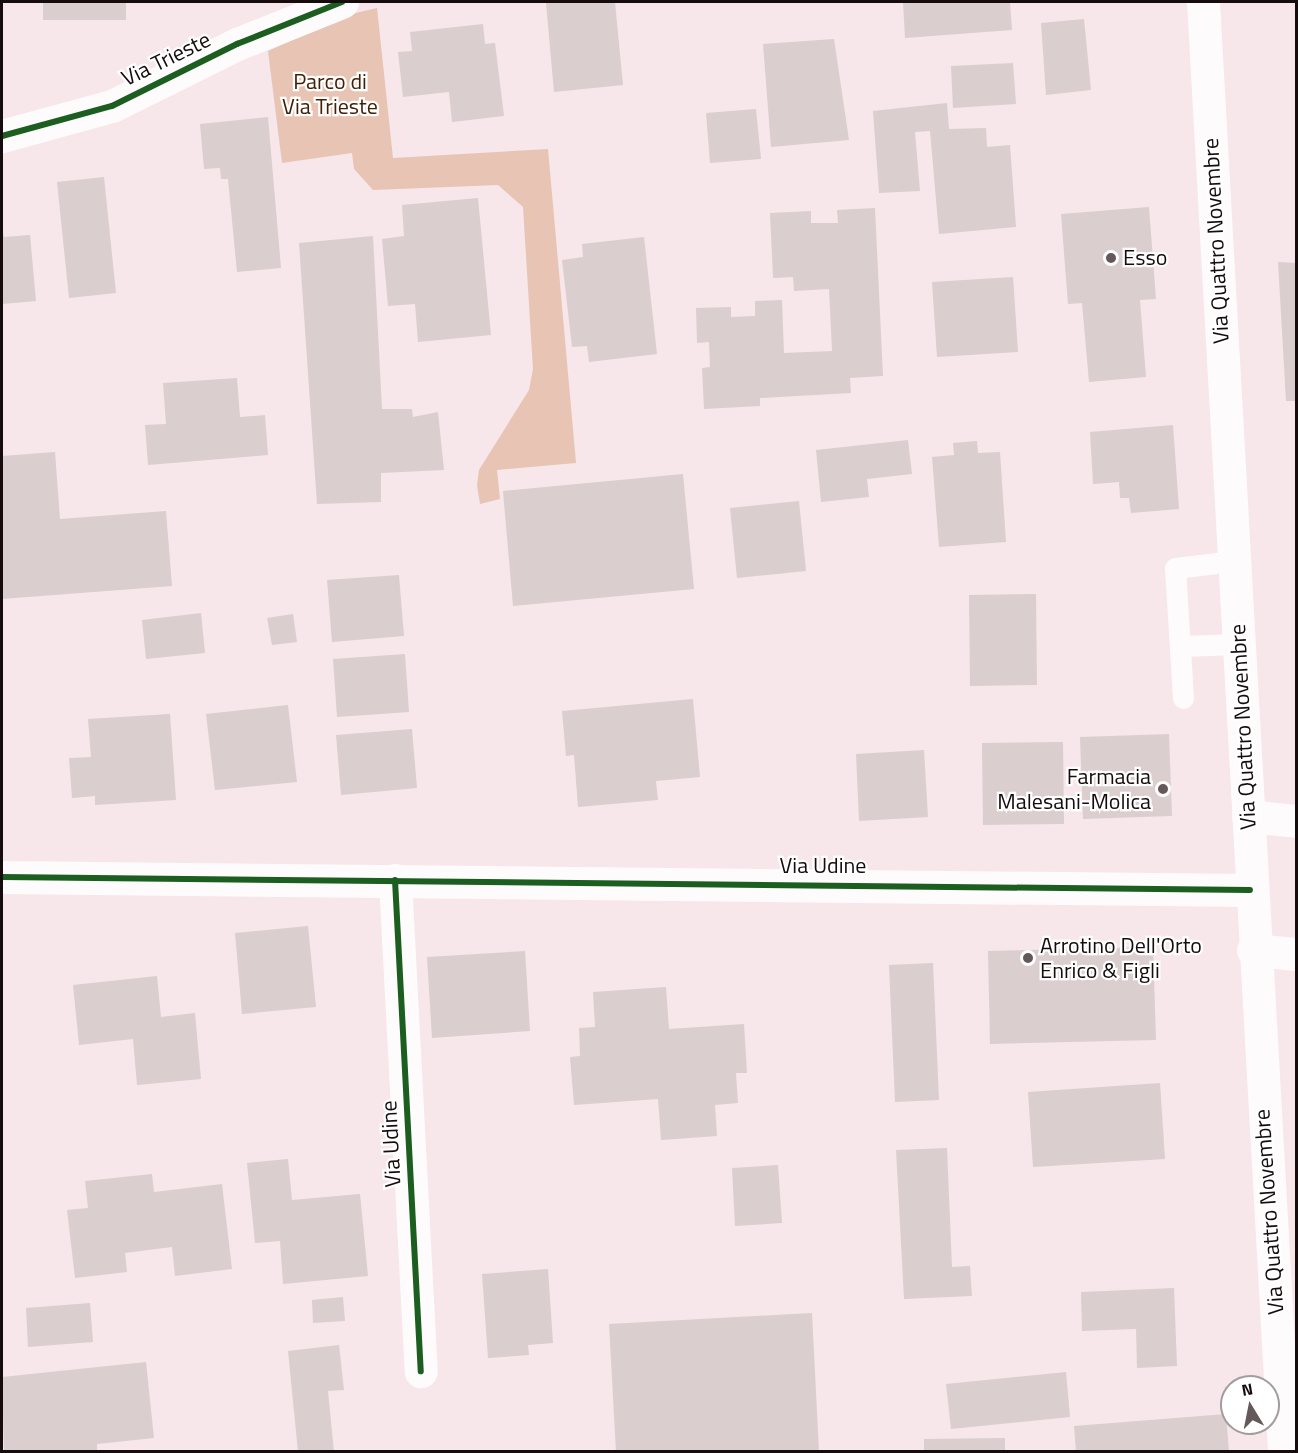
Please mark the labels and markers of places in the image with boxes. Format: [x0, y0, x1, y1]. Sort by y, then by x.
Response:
place label: Esso [1123, 245, 1167, 271]
marker: Esso [1104, 251, 1118, 265]
place label: Farmacia Malesani-Molica [997, 763, 1151, 814]
marker: Farmacia Malesani-Molica [1156, 782, 1170, 796]
place label: Arrotino Dell'Orto Enrico & Figli [1040, 932, 1202, 984]
marker: Arrotino Dell'Orto Enrico & Figli [1021, 951, 1035, 965]

